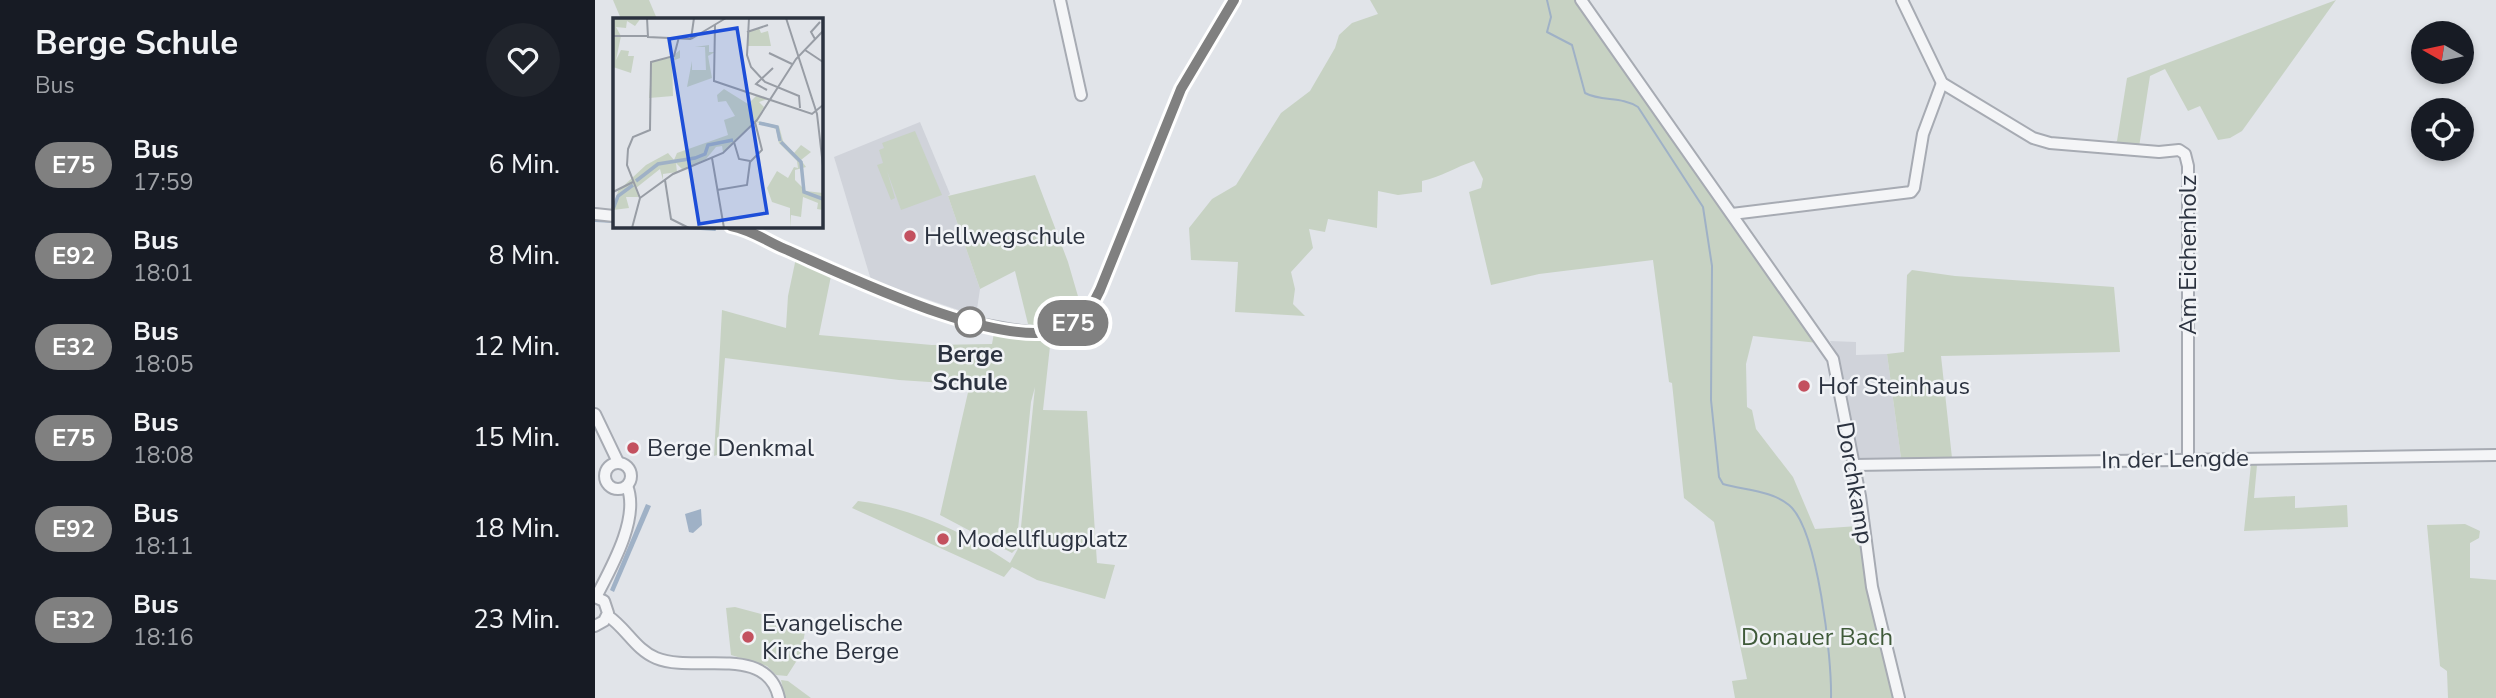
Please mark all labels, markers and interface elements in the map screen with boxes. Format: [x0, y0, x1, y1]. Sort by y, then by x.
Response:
inset map [613, 18, 823, 228]
text: Berge Schule [35, 21, 238, 66]
north arrow [2411, 21, 2475, 84]
map controls [2411, 21, 2474, 161]
button: heart [486, 23, 560, 97]
text: Bus [35, 70, 75, 101]
button: locate [2411, 98, 2474, 161]
text: Bus [133, 132, 179, 167]
text: 6 Min. [489, 147, 560, 182]
text: E75 [52, 149, 95, 181]
text: 17:59 [133, 167, 193, 198]
street label: Am Eichenholz [2172, 175, 2204, 335]
place label: Hellwegschule [924, 220, 1085, 252]
text: Bus [133, 223, 179, 258]
marker: Hellwegschule [902, 228, 918, 244]
text: 8 Min. [489, 238, 560, 273]
text: E92 [52, 240, 95, 272]
text: 18:01 [133, 258, 193, 289]
line badge: E75 [1033, 300, 1113, 346]
marker: Berge Schule [955, 307, 985, 337]
text: E75 [1051, 307, 1095, 339]
text: Bus [133, 314, 179, 349]
text: 12 Min. [473, 329, 560, 364]
text: E32 [52, 331, 95, 363]
place label: Berge Schule [933, 338, 1007, 398]
text: 18:05 [133, 349, 193, 380]
place label: Hof Steinhaus [1818, 370, 1970, 402]
marker: Hof Steinhaus [1796, 378, 1812, 394]
text: Bus [133, 405, 179, 440]
street label: Dorchkamp [1829, 419, 1881, 547]
text: 15 Min. [473, 420, 560, 455]
text: E75 [52, 422, 95, 454]
place label: Berge Denkmal [647, 432, 814, 464]
text: 18:08 [133, 440, 193, 471]
marker: Berge Denkmal [625, 440, 641, 456]
street label: In der Lengde [2101, 442, 2249, 476]
text: Bus [133, 496, 179, 531]
text: 18 Min. [473, 511, 560, 546]
text: E92 [52, 513, 95, 545]
place label: Modellflugplatz [957, 523, 1128, 555]
text: 18:11 [133, 531, 193, 562]
marker: Modellflugplatz [935, 531, 951, 547]
text: Bus [133, 587, 179, 622]
text: 23 Min. [473, 602, 560, 637]
text: E32 [52, 604, 95, 636]
place label: Evangelische Kirche Berge [762, 607, 903, 667]
park label: Donauer Bach [1741, 621, 1893, 653]
text: 18:16 [133, 622, 193, 653]
marker: Evangelische Kirche Berge [740, 629, 756, 645]

